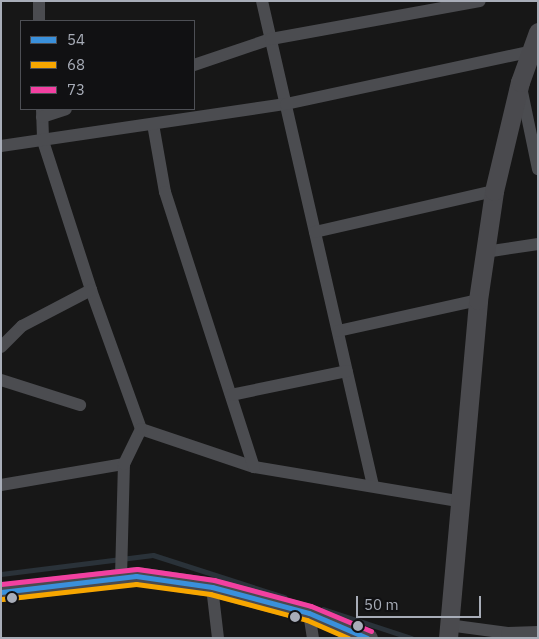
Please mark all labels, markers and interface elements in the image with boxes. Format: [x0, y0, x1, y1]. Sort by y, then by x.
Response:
legend [20, 20, 195, 110]
text: 54 [67, 30, 85, 49]
text: 68 [67, 55, 85, 74]
text: 73 [67, 80, 85, 99]
scale bar [359, 586, 484, 618]
unlabelled marker [7, 593, 17, 603]
text: 50 m [364, 595, 399, 614]
unlabelled marker [290, 612, 300, 622]
unlabelled marker [353, 621, 363, 631]

